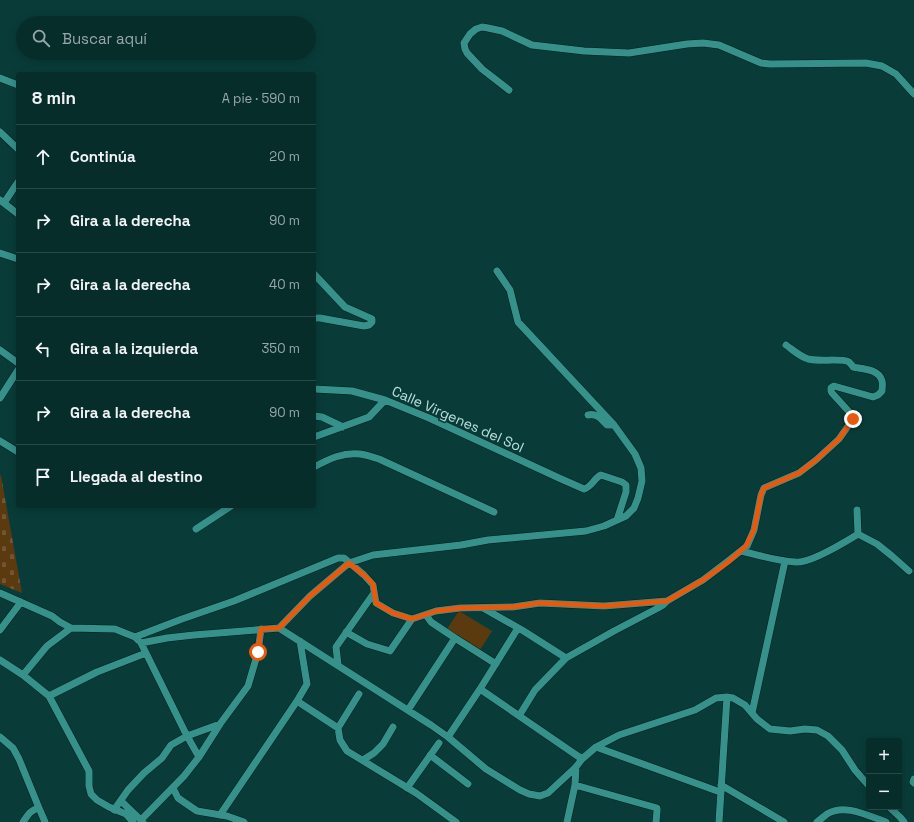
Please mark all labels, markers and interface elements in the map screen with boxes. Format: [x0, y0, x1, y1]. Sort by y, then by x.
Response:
search box [16, 16, 316, 60]
icon: search [30, 27, 52, 49]
text: Buscar aquí [62, 29, 147, 48]
text: 8 min [32, 87, 76, 109]
text: A pie · 590 m [222, 90, 300, 107]
icon: ahead [32, 146, 54, 168]
text: Continúa [70, 147, 136, 166]
text: 20 m [269, 148, 300, 165]
icon: right [32, 210, 54, 232]
text: Gira a la derecha [70, 211, 190, 230]
text: 90 m [269, 212, 300, 229]
icon: right [32, 274, 54, 296]
text: Gira a la derecha [70, 275, 190, 294]
text: 40 m [269, 276, 300, 293]
icon: left [32, 338, 54, 360]
text: Gira a la izquierda [70, 339, 198, 358]
text: 350 m [262, 340, 300, 357]
street label: Calle Virgenes del Sol [389, 382, 527, 456]
icon: right [32, 402, 54, 424]
text: Gira a la derecha [70, 403, 190, 422]
text: 90 m [269, 404, 300, 421]
route end [844, 410, 862, 428]
icon: arrive [32, 466, 54, 488]
text: Llegada al destino [70, 467, 203, 486]
route start [249, 643, 267, 661]
map controls [866, 738, 902, 810]
button: + [866, 738, 902, 774]
button: − [866, 774, 902, 810]

